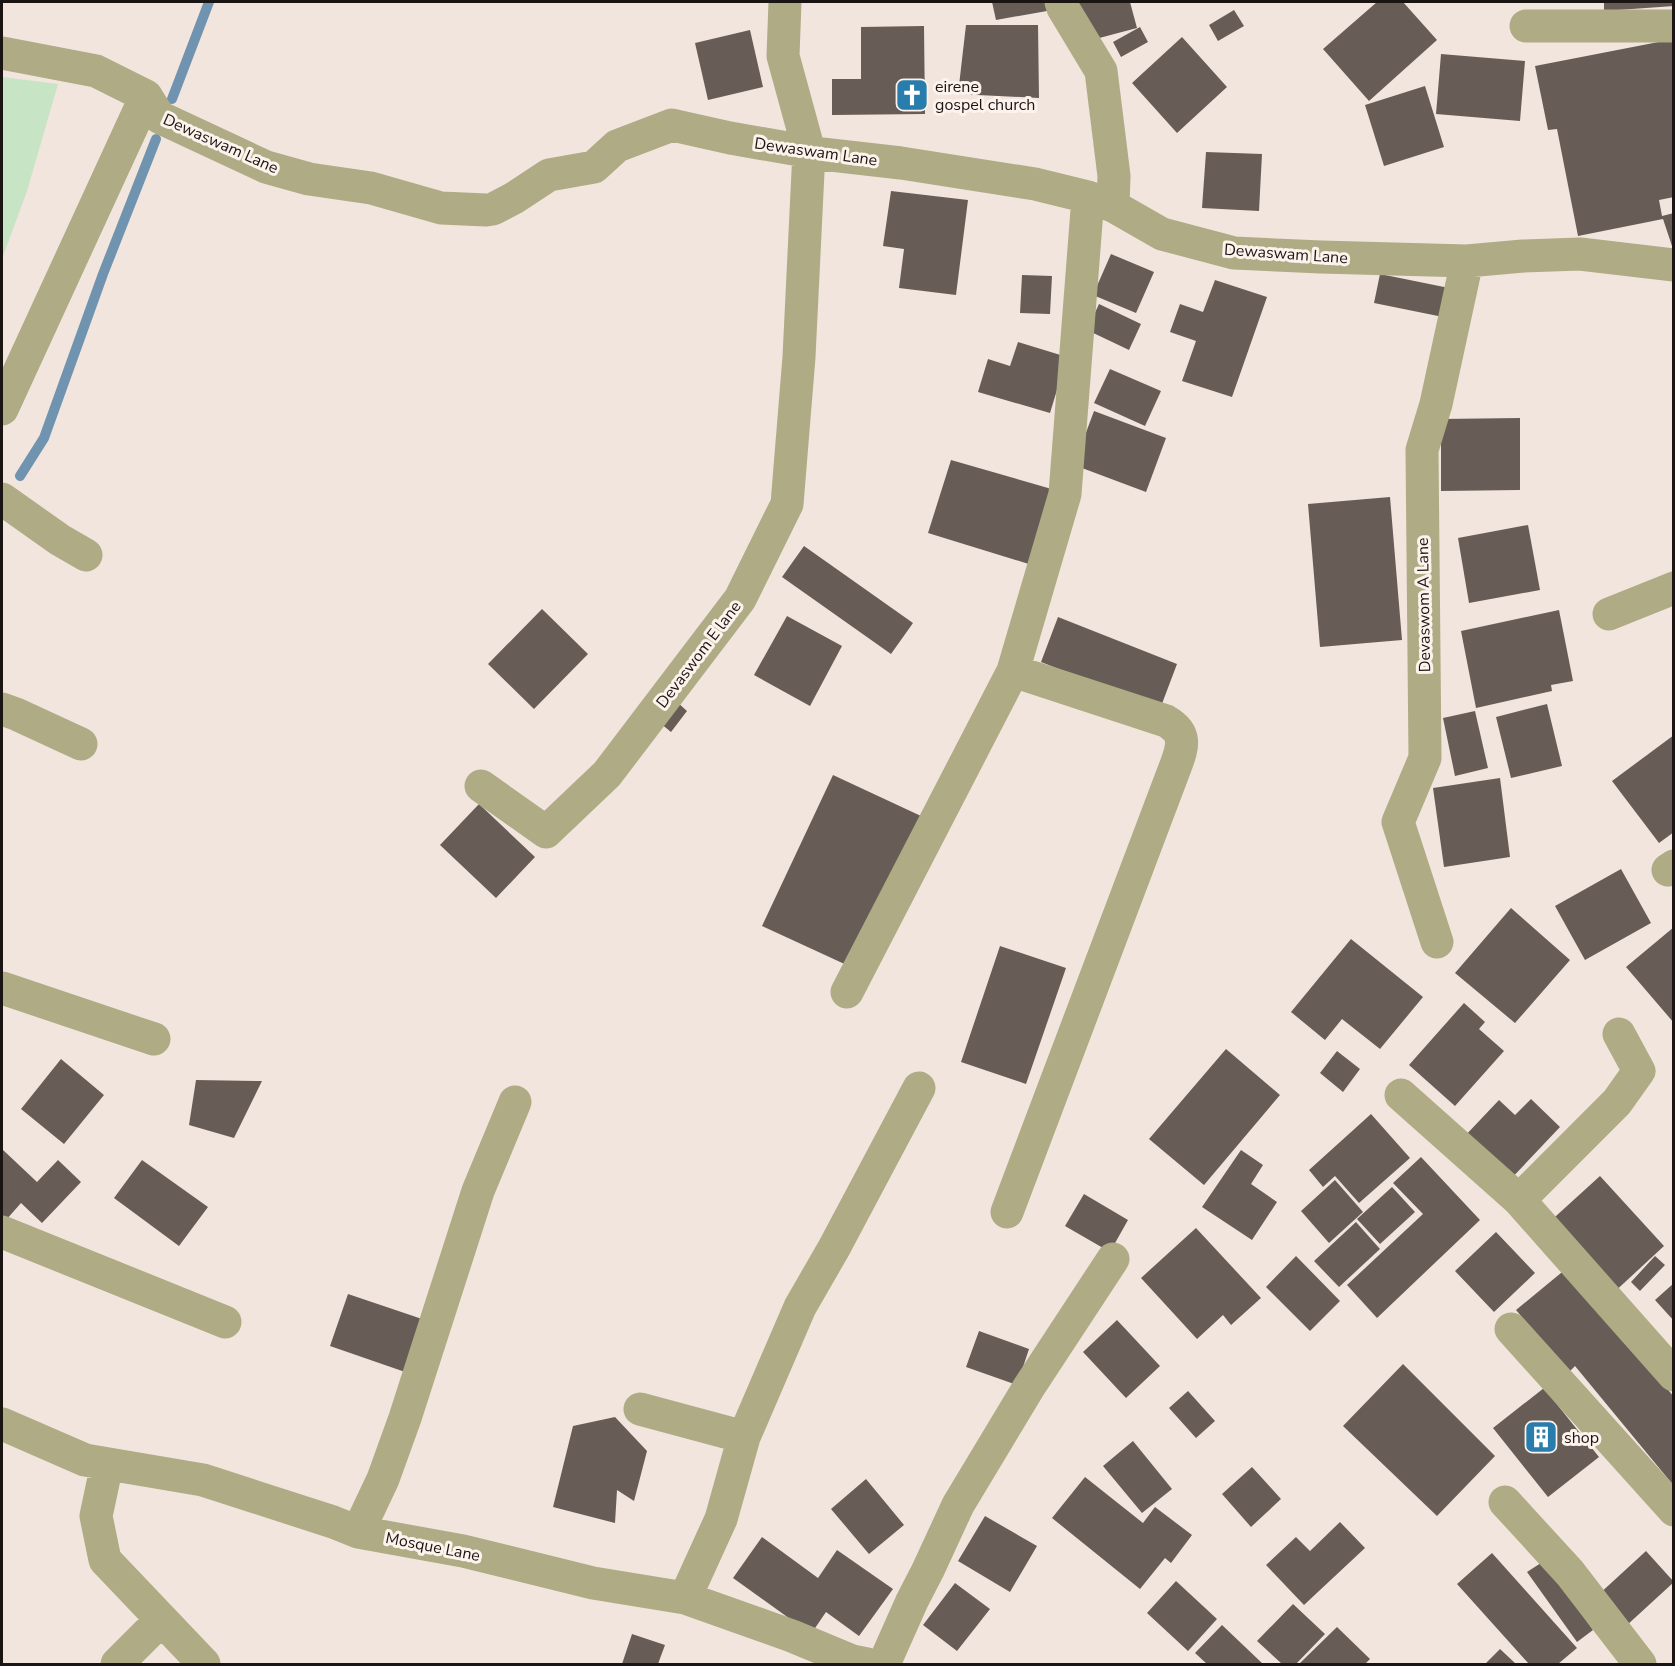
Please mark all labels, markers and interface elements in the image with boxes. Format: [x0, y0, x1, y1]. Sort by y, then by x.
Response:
place label: eirene gospel church [935, 76, 1035, 116]
church icon: eirene gospel church [894, 77, 930, 113]
street label: Dewaswam Lane [160, 109, 282, 179]
street label: Dewaswam Lane [753, 132, 879, 172]
street label: Dewaswam Lane [1223, 239, 1349, 269]
street label: Devaswom A Lane [1412, 537, 1436, 673]
street label: Devaswom E lane [651, 597, 746, 713]
building icon: shop [1523, 1419, 1559, 1455]
place label: shop [1564, 1427, 1599, 1449]
street label: Mosque Lane [384, 1527, 482, 1567]

